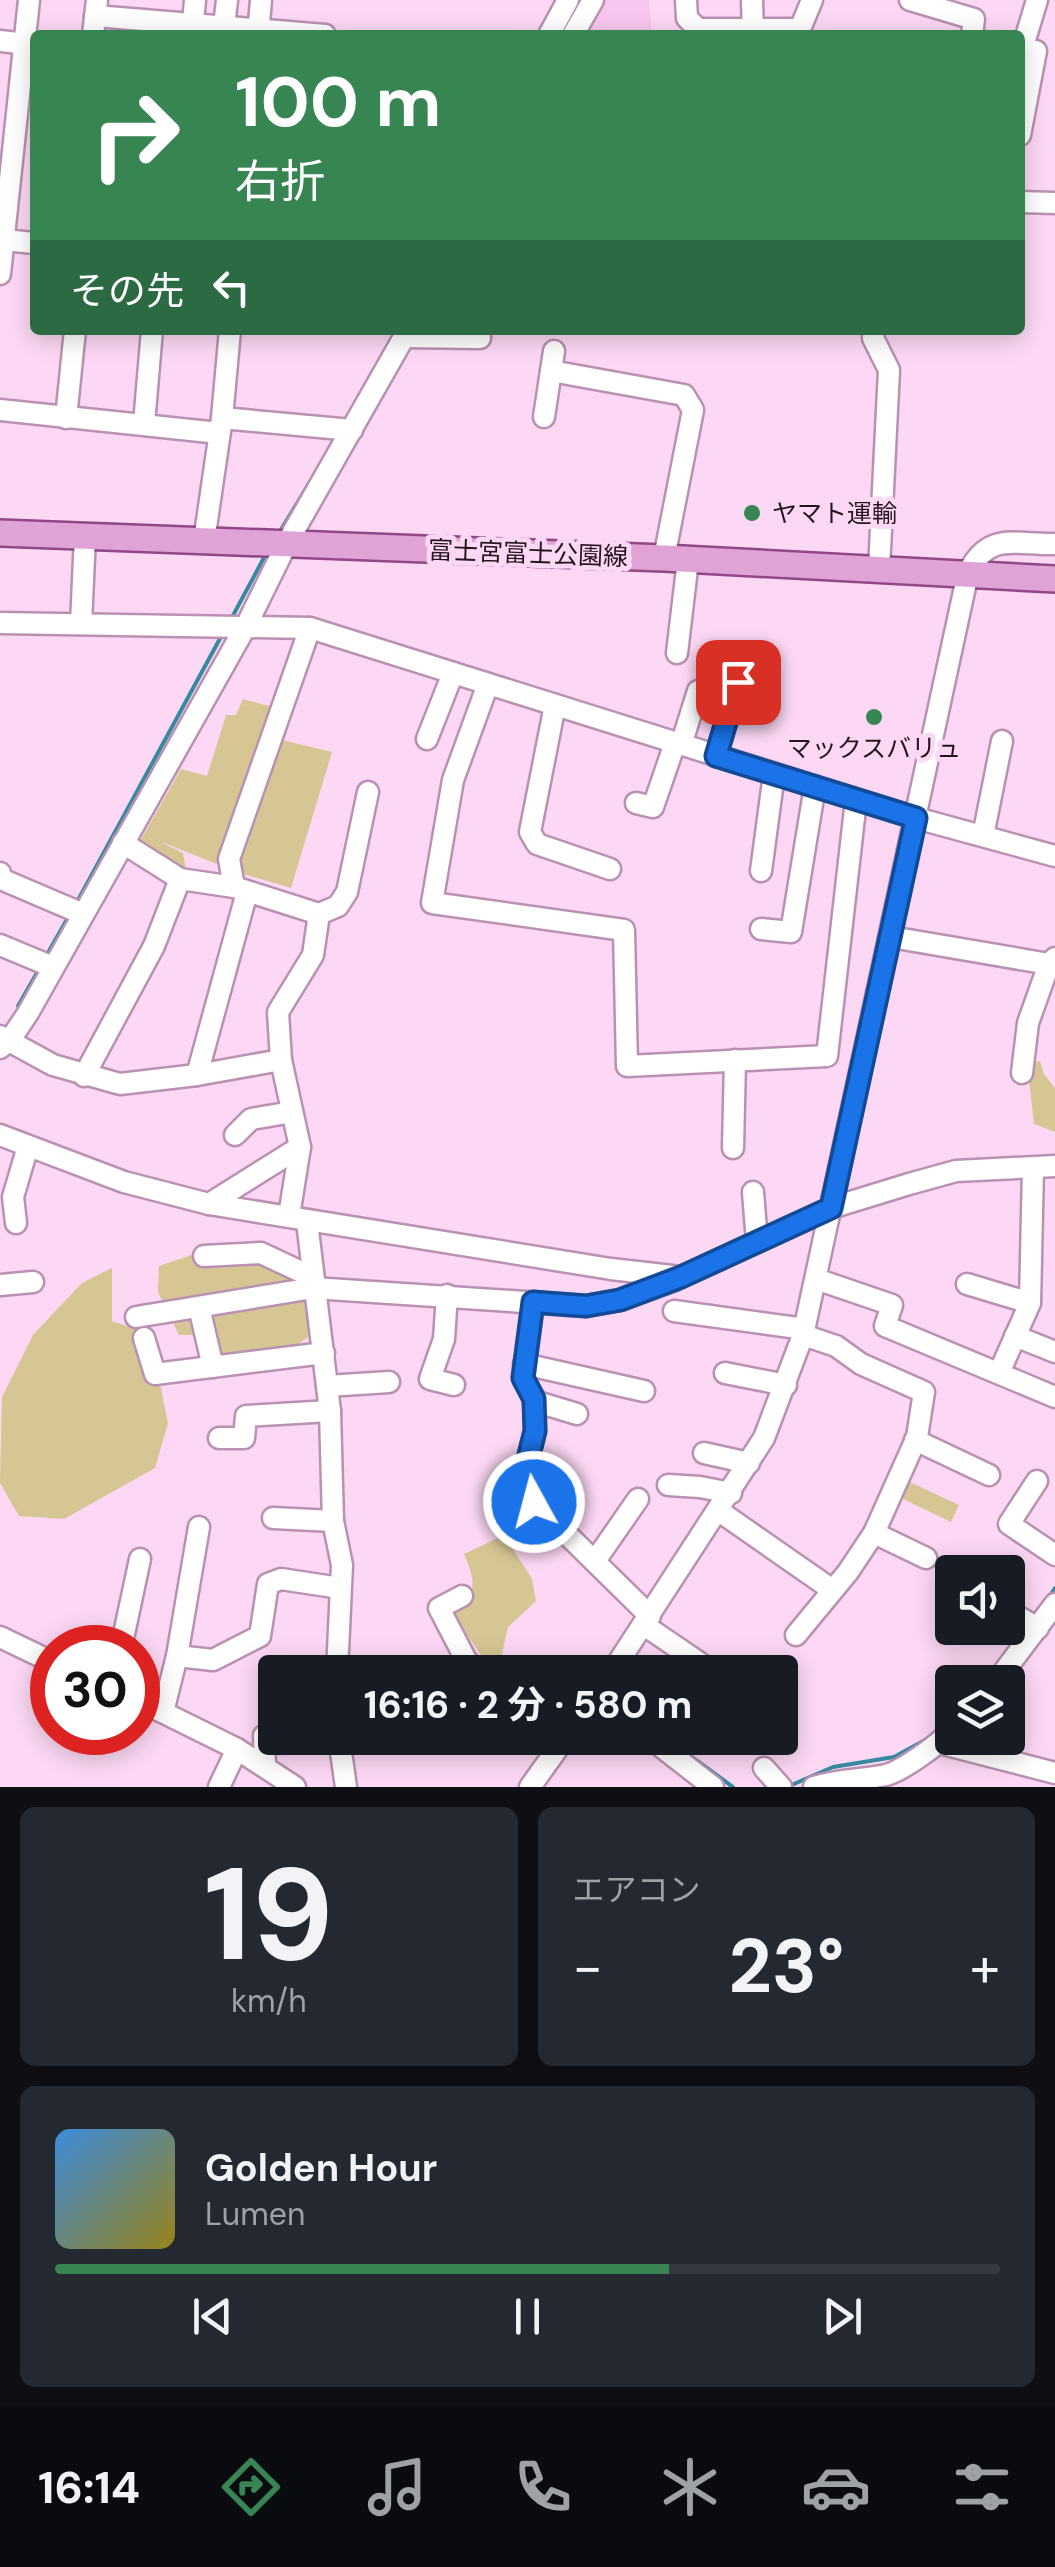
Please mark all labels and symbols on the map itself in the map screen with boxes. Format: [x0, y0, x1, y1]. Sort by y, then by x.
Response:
place label: ヤマト運輸 [772, 497, 897, 530]
marker: ヤマト運輸 [741, 502, 763, 524]
street label: 富士宮富士公園線 [427, 534, 629, 573]
pin [696, 640, 781, 725]
marker: マックスバリュ [863, 706, 885, 728]
place label: マックスバリュ [787, 732, 961, 765]
position arrow [482, 1450, 586, 1554]
speed limit sign: 30 [30, 1625, 160, 1755]

